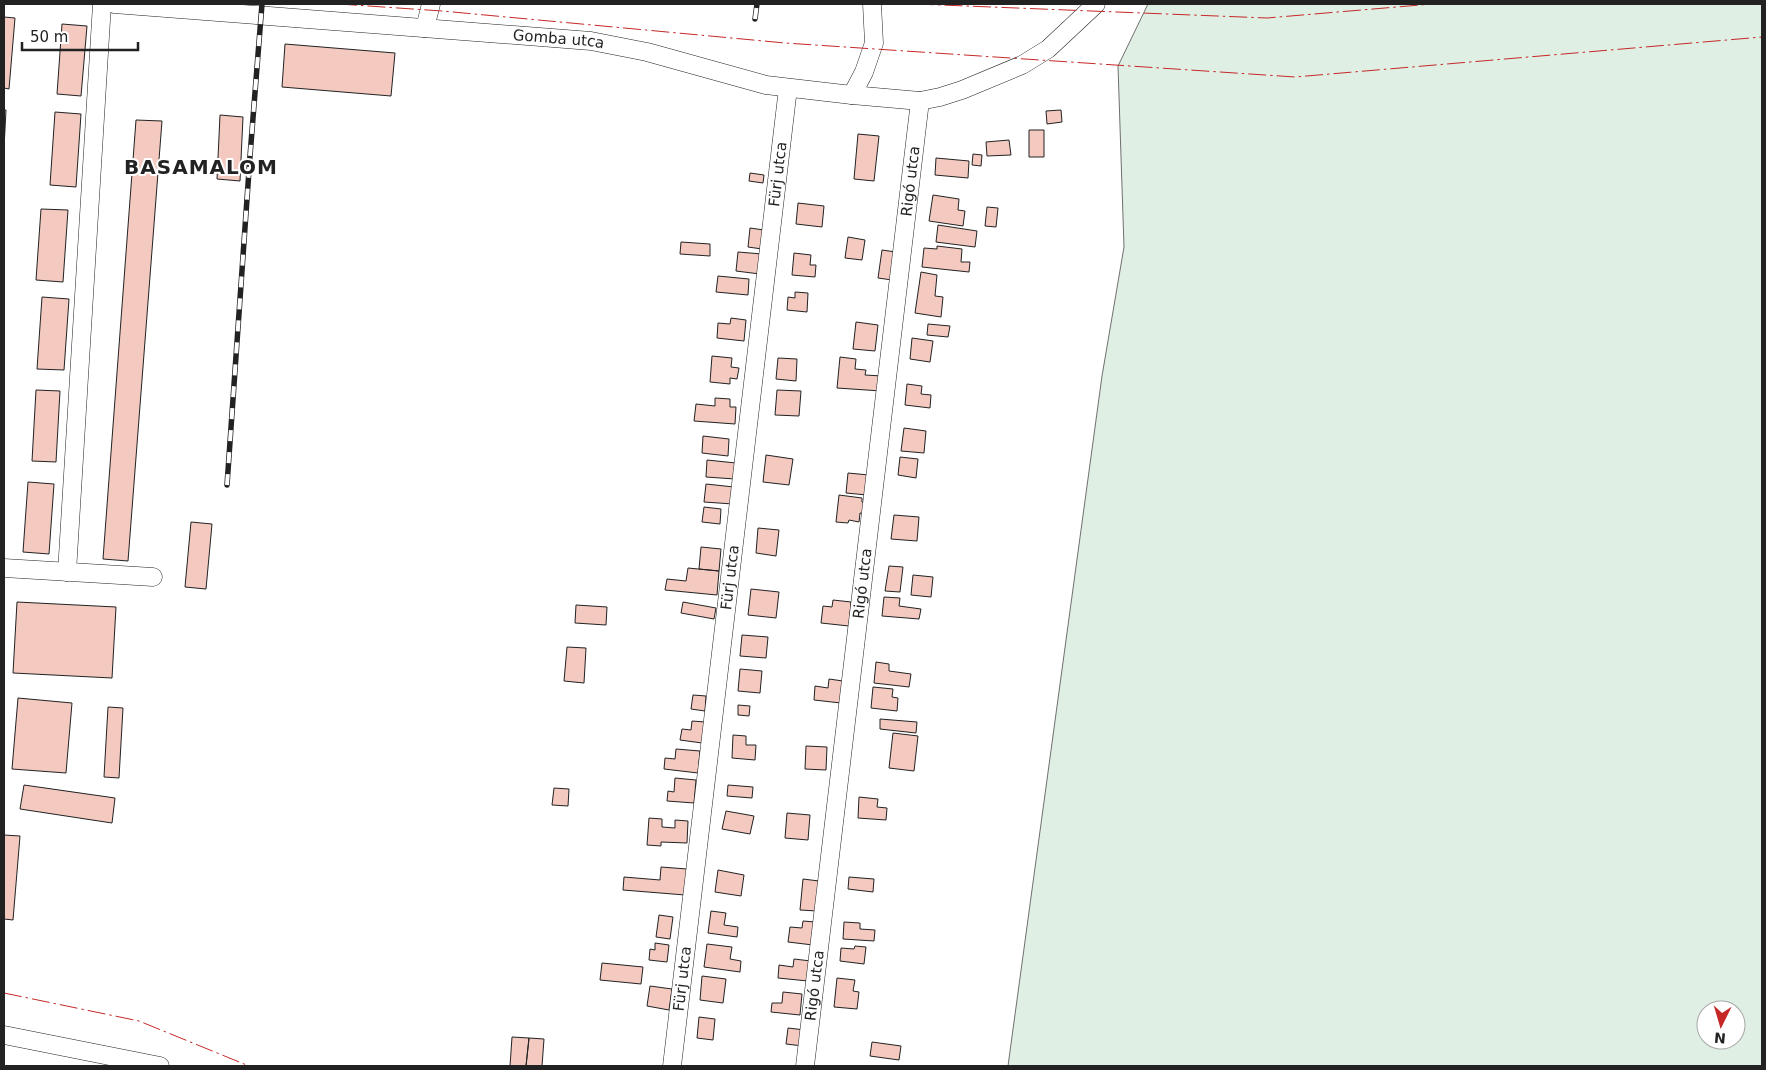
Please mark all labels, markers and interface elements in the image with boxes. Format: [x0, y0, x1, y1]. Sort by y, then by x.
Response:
scale bar [22, 20, 139, 52]
street label: Gomba utca [512, 26, 606, 52]
text: 50 m [30, 28, 68, 46]
street label: Fürj utca [765, 141, 791, 208]
street label: Rigó utca [897, 145, 924, 218]
district label: BASAMALOM [124, 155, 278, 179]
street label: Fürj utca [717, 544, 743, 611]
street label: Rigó utca [849, 547, 876, 620]
street label: Fürj utca [670, 945, 695, 1012]
street label: Rigó utca [801, 949, 828, 1022]
north arrow [1696, 1000, 1746, 1050]
text: N [1713, 1029, 1726, 1046]

